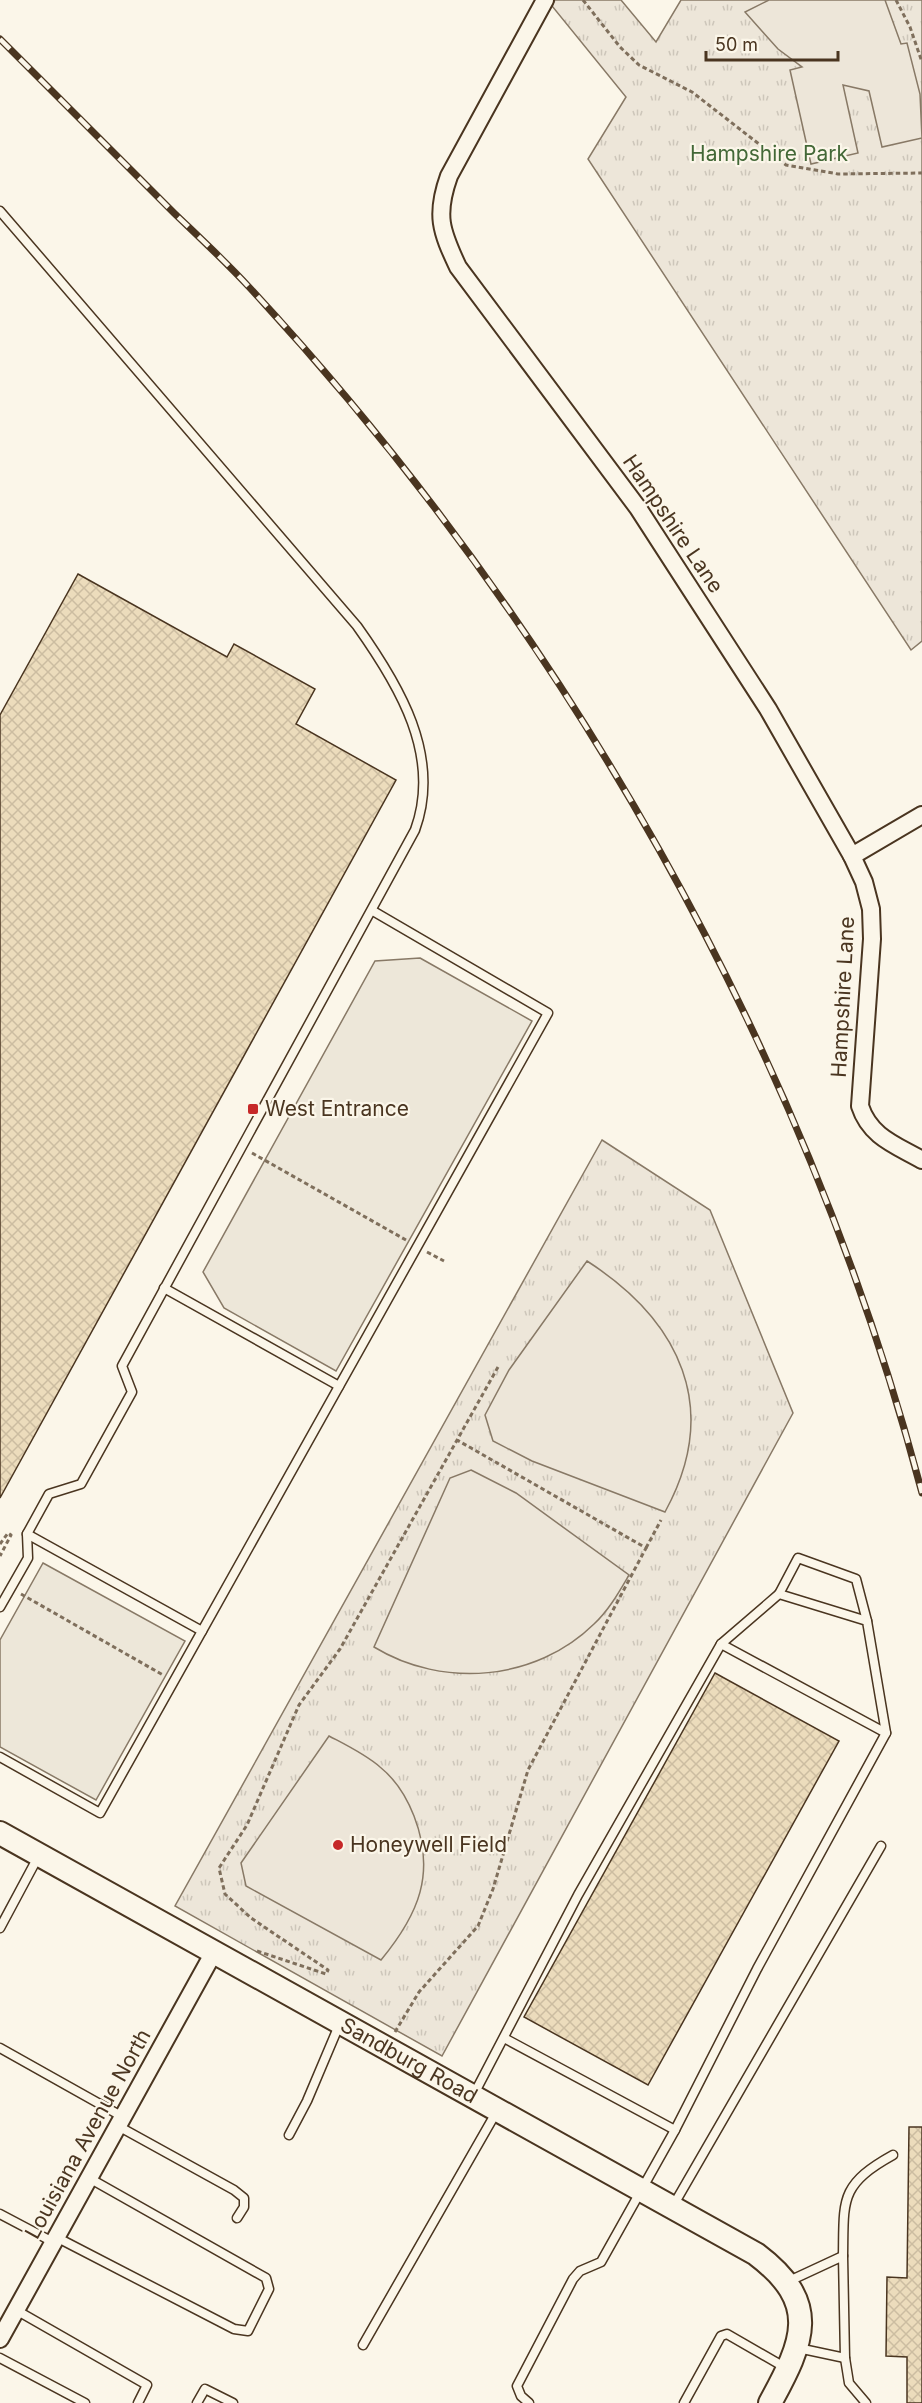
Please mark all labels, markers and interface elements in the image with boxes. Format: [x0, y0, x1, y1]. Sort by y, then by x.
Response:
scale bar [706, 24, 838, 62]
text: 50 m [715, 34, 758, 55]
park label: Hampshire Park [690, 141, 848, 166]
street label: Hampshire Lane [618, 450, 729, 598]
street label: Hampshire Lane [826, 916, 859, 1078]
place label: West Entrance [265, 1096, 409, 1121]
marker: West Entrance [246, 1102, 260, 1116]
place label: Honeywell Field [350, 1832, 507, 1857]
marker: Honeywell Field [331, 1838, 345, 1852]
street label: Sandburg Road [336, 2012, 482, 2108]
street label: Louisiana Avenue North [20, 2025, 156, 2243]

